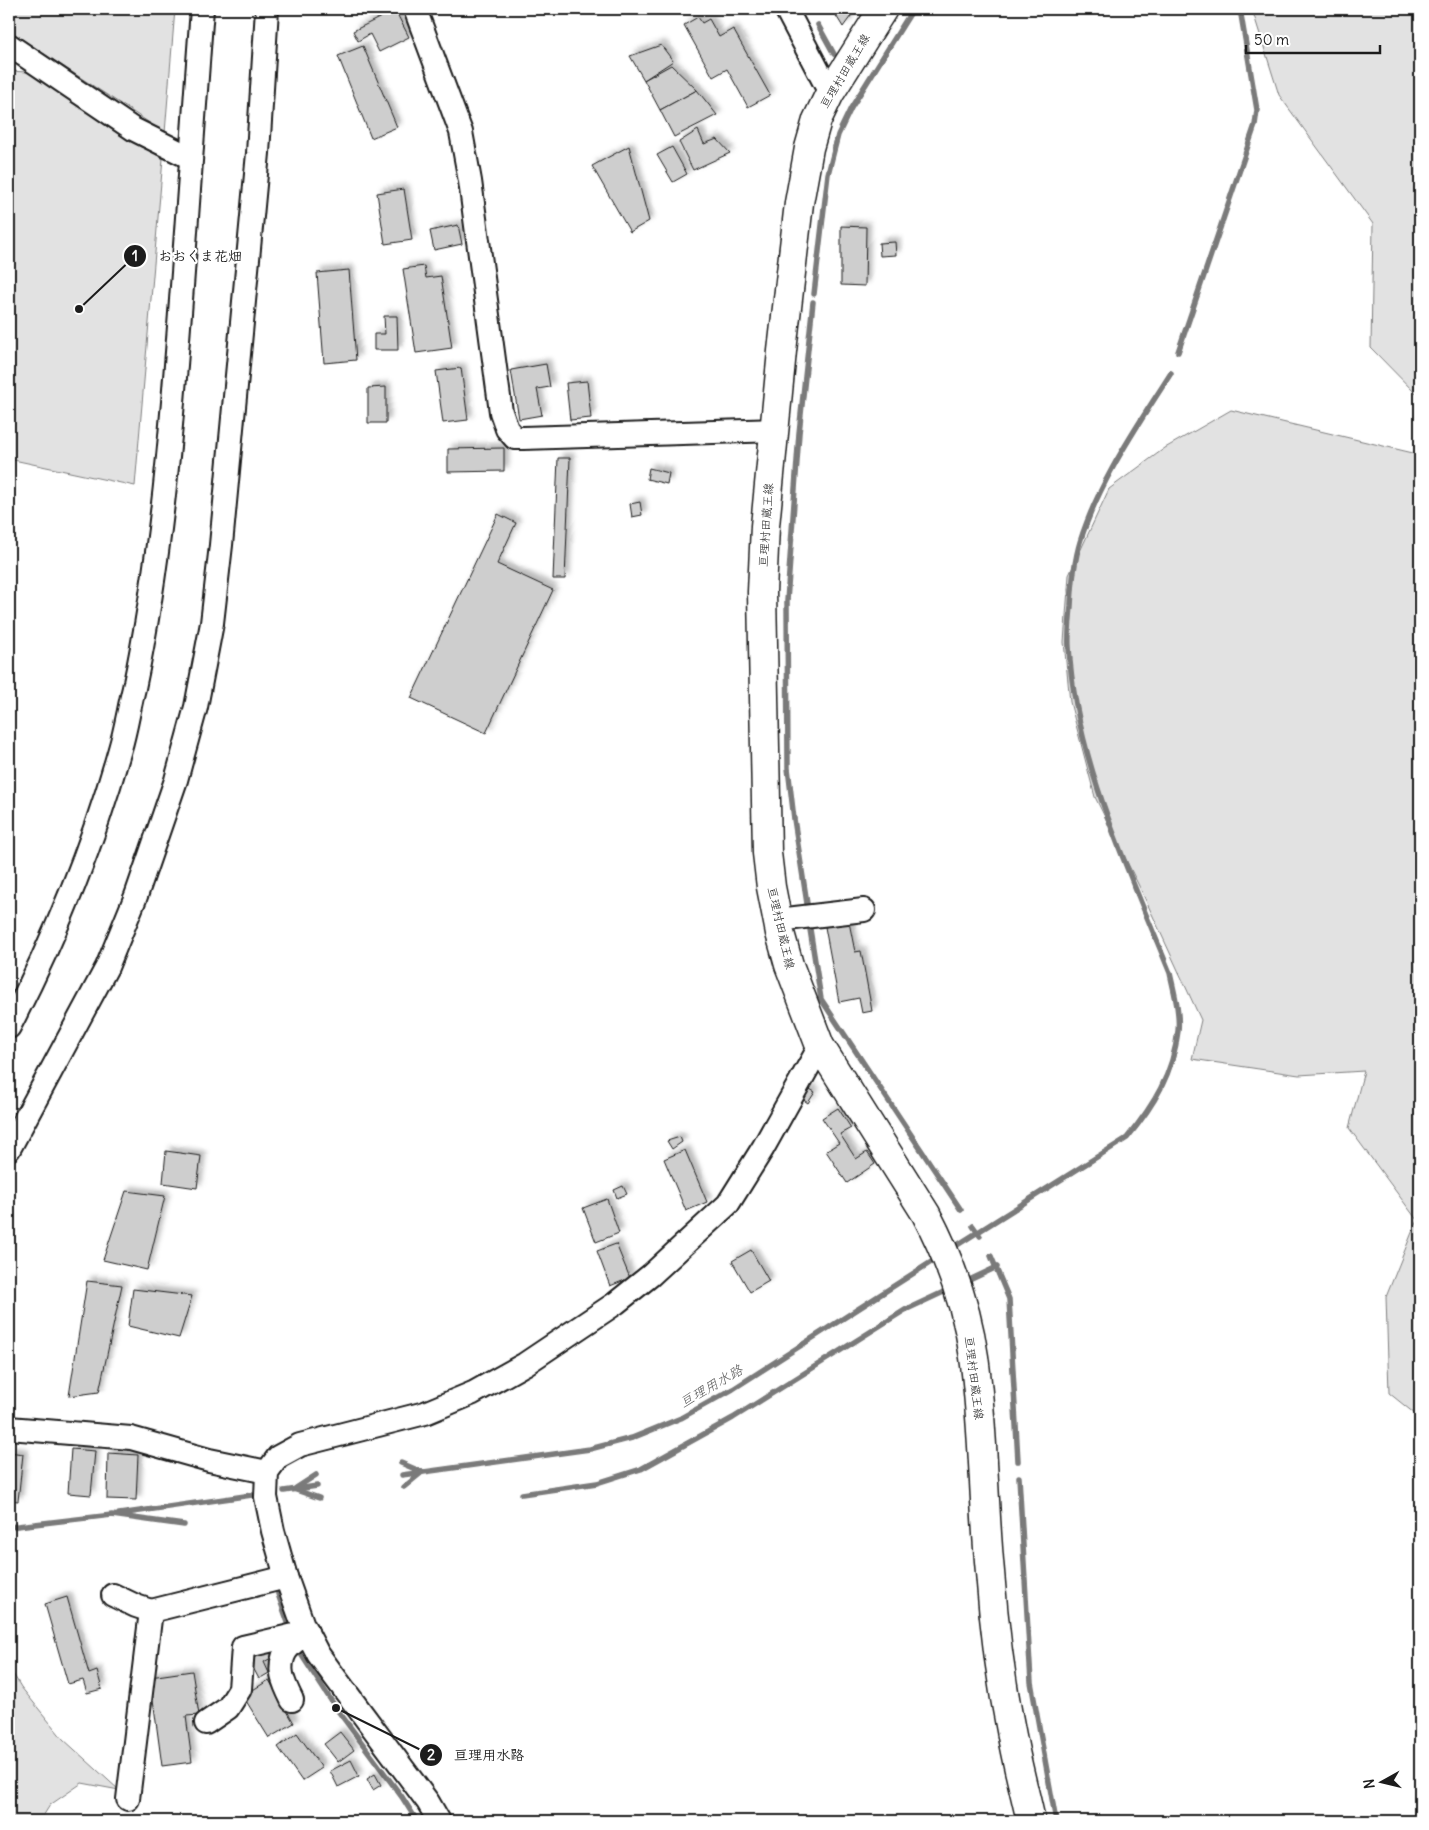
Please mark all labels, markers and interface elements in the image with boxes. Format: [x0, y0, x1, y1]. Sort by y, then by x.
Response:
scale bar [1246, 22, 1380, 54]
text: 50 m [1254, 30, 1289, 49]
street label: 亘理村田蔵王線 [817, 31, 873, 111]
callout: おおくま花畑 [123, 242, 252, 271]
text: 1 [132, 246, 138, 265]
text: おおくま花畑 [158, 247, 242, 265]
street label: 亘理村田蔵王線 [755, 483, 776, 567]
street label: 亘理村田蔵王線 [765, 885, 798, 971]
street label: 亘理村田蔵王線 [962, 1335, 987, 1421]
water label: 亘理用水路 [676, 1360, 747, 1411]
callout: 亘理用水路 [419, 1740, 534, 1769]
text: 2 [427, 1745, 435, 1764]
text: 亘理用水路 [454, 1746, 524, 1764]
north arrow [1356, 1758, 1406, 1808]
text: N [1360, 1778, 1379, 1790]

